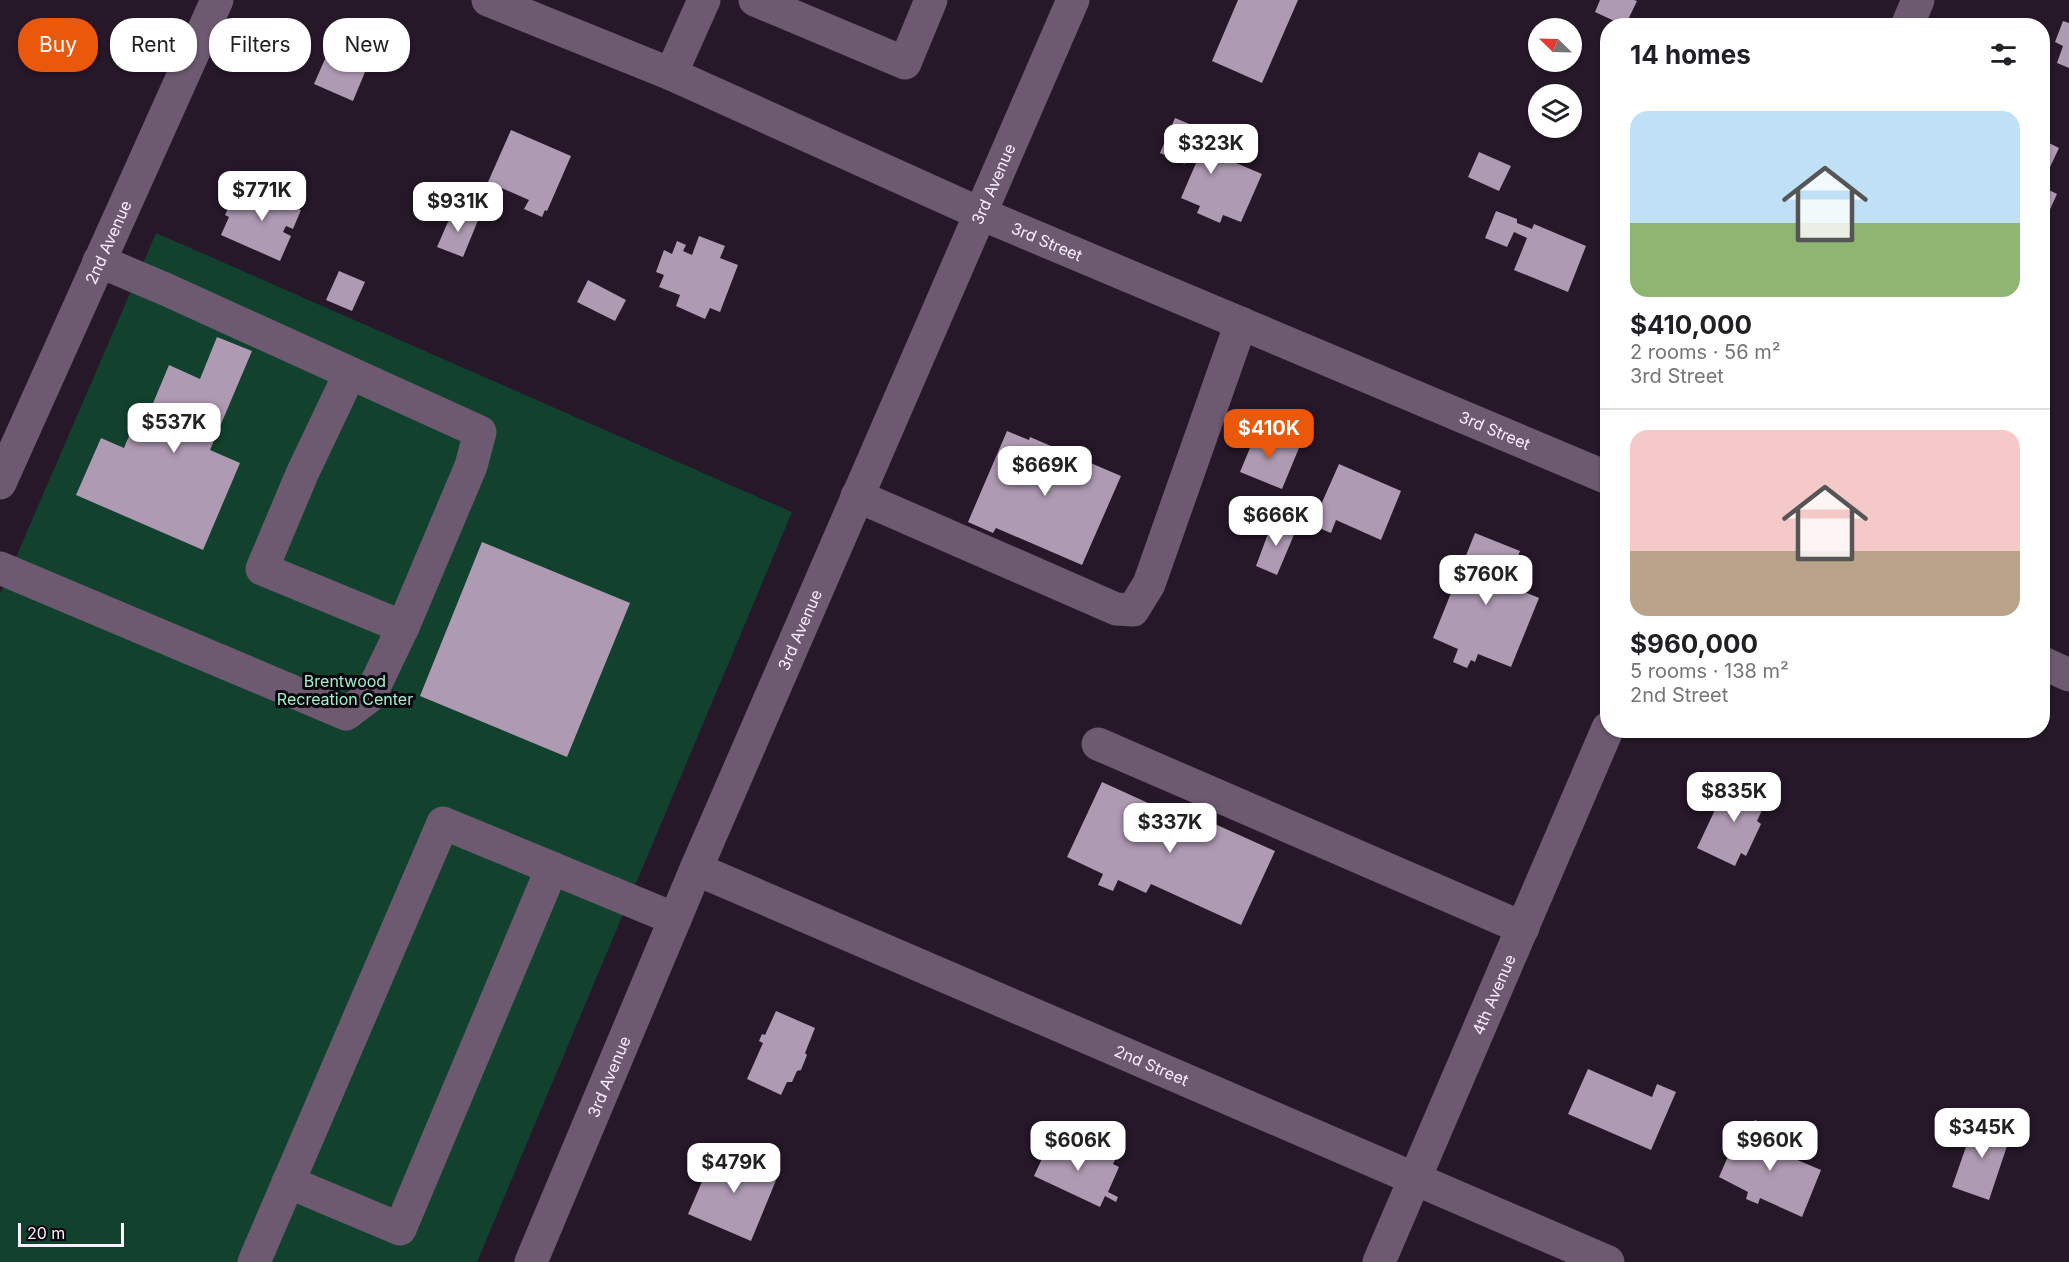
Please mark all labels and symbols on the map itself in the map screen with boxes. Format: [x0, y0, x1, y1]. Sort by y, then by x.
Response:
north arrow [1528, 18, 1582, 72]
pin: $323K [1169, 124, 1253, 175]
street label: 3rd Avenue [967, 140, 1020, 227]
pin: $771K [220, 171, 304, 222]
pin: $931K [416, 182, 500, 233]
street label: 2nd Avenue [81, 197, 136, 287]
street label: 3rd Street [1008, 218, 1085, 265]
pin: $537K [132, 403, 216, 454]
street label: 3rd Street [1456, 407, 1533, 454]
pin: $410K [1227, 409, 1311, 460]
pin: $669K [1003, 446, 1087, 497]
pin: $666K [1234, 496, 1318, 547]
pin: $760K [1444, 555, 1528, 606]
street label: 3rd Avenue [773, 586, 826, 673]
park label: Brentwood Recreation Center [277, 671, 413, 709]
pin: $835K [1692, 772, 1776, 823]
pin: $337K [1128, 803, 1212, 854]
street label: 4th Avenue [1468, 951, 1520, 1038]
street label: 3rd Avenue [583, 1033, 635, 1120]
street label: 2nd Street [1111, 1041, 1192, 1090]
pin: $345K [1940, 1108, 2024, 1159]
pin: $606K [1036, 1121, 1120, 1172]
pin: $960K [1728, 1121, 1812, 1172]
pin: $479K [692, 1143, 776, 1194]
scale bar [18, 1220, 124, 1248]

